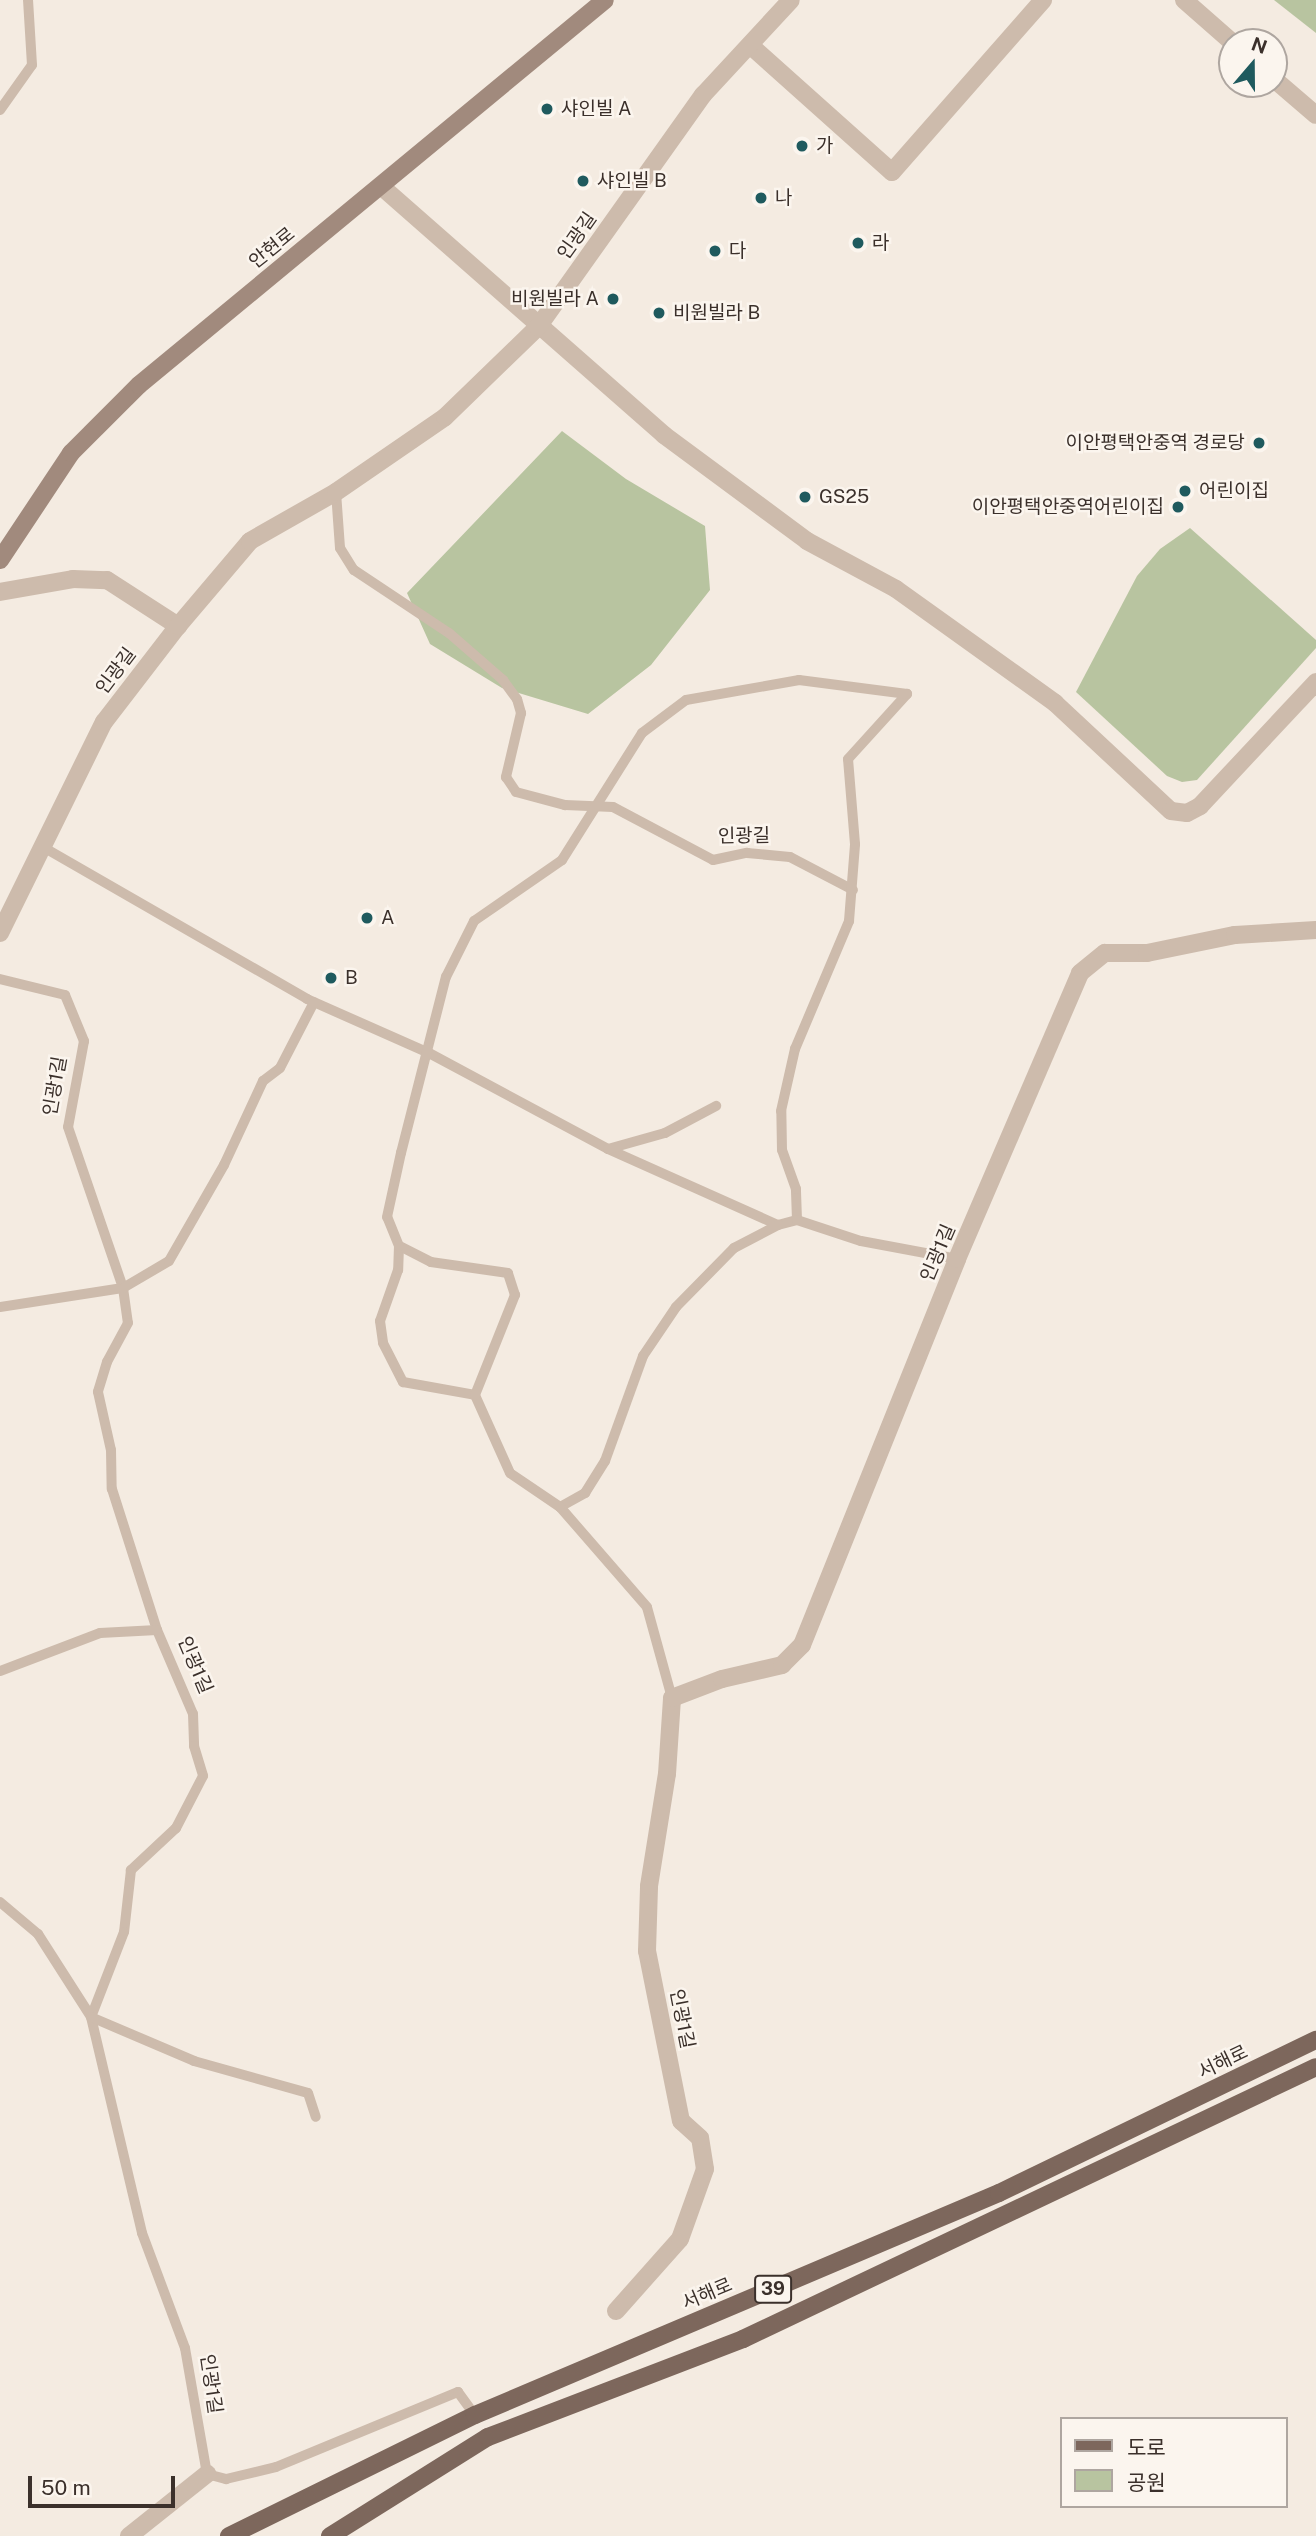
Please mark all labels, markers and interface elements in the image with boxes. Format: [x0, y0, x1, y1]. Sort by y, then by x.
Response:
north arrow [1218, 28, 1288, 98]
text: N [1249, 32, 1270, 58]
place label: 샤인빌 A [561, 98, 632, 120]
marker: 샤인빌 A [539, 101, 555, 117]
place label: 가 [816, 135, 833, 157]
marker: 가 [794, 138, 810, 154]
place label: 샤인빌 B [597, 170, 667, 192]
marker: 샤인빌 B [575, 173, 591, 189]
place label: 나 [775, 187, 792, 209]
marker: 나 [753, 190, 769, 206]
street label: 인광길 [553, 208, 601, 264]
street label: 안현로 [244, 223, 300, 273]
place label: 라 [872, 232, 889, 254]
marker: 라 [850, 235, 866, 251]
place label: 다 [729, 240, 746, 262]
marker: 다 [707, 243, 723, 259]
place label: 비원빌라 A [511, 288, 599, 310]
marker: 비원빌라 A [605, 291, 621, 307]
place label: 비원빌라 B [673, 302, 760, 324]
marker: 비원빌라 B [651, 305, 667, 321]
place label: 이안평택안중역 경로당 [1066, 432, 1245, 454]
marker: 이안평택안중역 경로당 [1251, 435, 1267, 451]
place label: 어린이집 [1199, 480, 1269, 502]
marker: 어린이집 [1177, 483, 1193, 499]
place label: GS25 [819, 486, 869, 508]
marker: GS25 [797, 489, 813, 505]
place label: 이안평택안중역어린이집 [972, 496, 1164, 518]
marker: 이안평택안중역어린이집 [1170, 499, 1186, 515]
street label: 인광길 [91, 643, 141, 699]
street label: 인광길 [718, 824, 770, 848]
place label: A [381, 907, 394, 929]
marker: A [359, 910, 375, 926]
place label: B [345, 967, 358, 989]
marker: B [323, 970, 339, 986]
street label: 인광1길 [39, 1054, 71, 1118]
street label: 인광1길 [916, 1221, 960, 1285]
street label: 인광1길 [173, 1633, 217, 1697]
street label: 인광1길 [665, 1987, 699, 2051]
street label: 서해로 [1194, 2040, 1252, 2084]
street label: 서해로 [678, 2273, 736, 2315]
road number: 39 [754, 2274, 792, 2304]
street label: 인광1길 [196, 2353, 226, 2415]
legend [1060, 2417, 1288, 2508]
text: 도로 [1127, 2435, 1166, 2460]
scale bar [32, 2462, 178, 2506]
text: 공원 [1127, 2470, 1166, 2495]
text: 50 m [41, 2475, 91, 2500]

